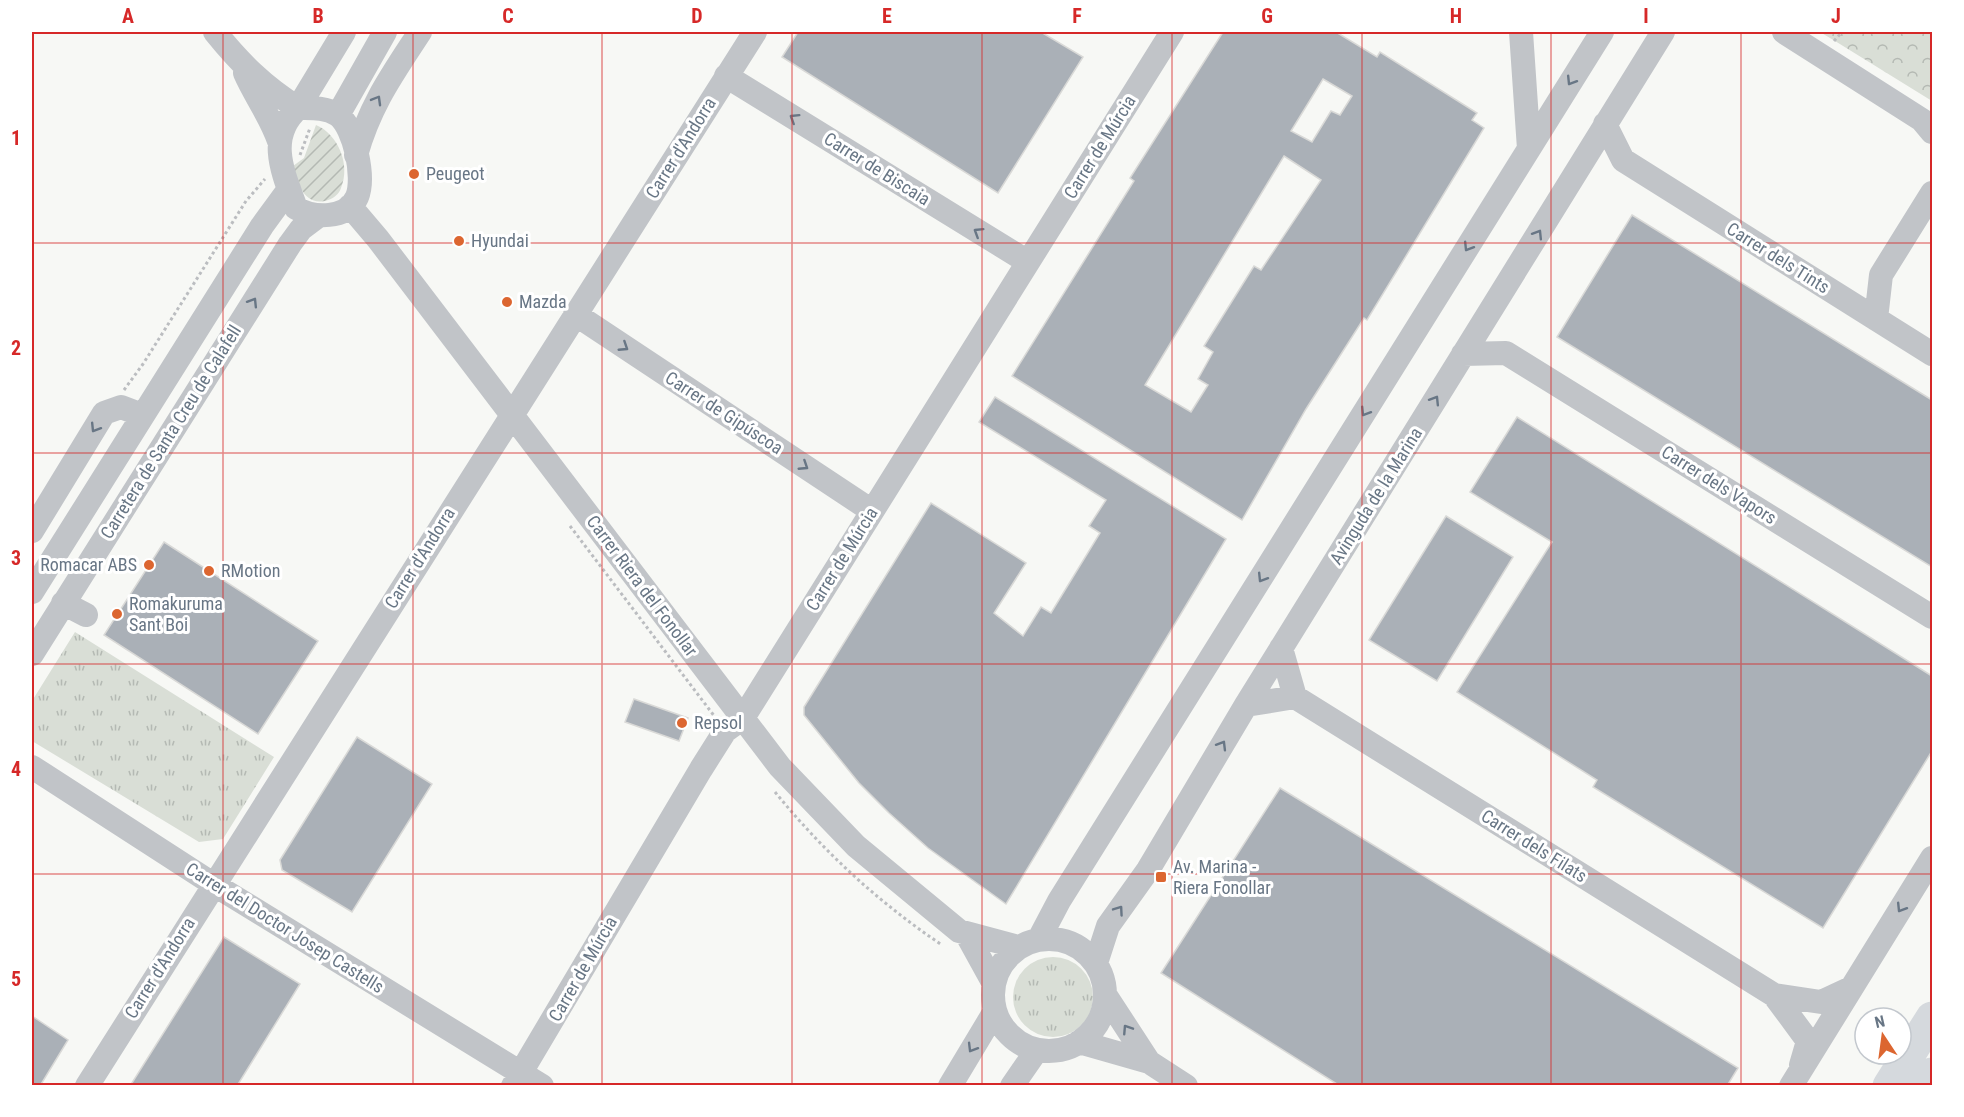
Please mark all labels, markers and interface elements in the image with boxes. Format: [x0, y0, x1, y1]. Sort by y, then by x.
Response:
text: A [122, 4, 134, 28]
text: B [312, 4, 324, 28]
text: C [502, 4, 514, 28]
text: D [691, 4, 703, 28]
text: E [882, 4, 892, 28]
text: F [1072, 4, 1082, 28]
text: G [1261, 4, 1273, 28]
text: H [1450, 4, 1462, 28]
text: I [1643, 4, 1649, 28]
text: J [1831, 4, 1841, 28]
one-way arrow [1567, 75, 1579, 85]
street label: Carrer de Múrcia [1059, 91, 1140, 202]
street label: Carrer d'Andorra [641, 93, 720, 202]
one-way arrow [370, 96, 381, 106]
one-way arrow [790, 114, 800, 126]
text: 1 [11, 126, 21, 150]
street label: Carrer de Biscaia [820, 128, 934, 210]
place label: Peugeot [426, 163, 485, 184]
marker: Peugeot [407, 167, 421, 181]
street label: Carrer dels Tints [1723, 218, 1833, 297]
one-way arrow [974, 227, 984, 239]
place label: Hyundai [471, 230, 529, 251]
one-way arrow [1530, 230, 1542, 240]
marker: Hyundai [452, 234, 466, 248]
one-way arrow [1464, 241, 1476, 251]
place label: Mazda [519, 291, 567, 312]
marker: Mazda [500, 295, 514, 309]
one-way arrow [246, 298, 257, 309]
street label: Carretera de Santa Creu de Calafell [96, 321, 245, 542]
text: 2 [11, 336, 21, 360]
one-way arrow [617, 339, 628, 350]
street label: Carrer de Gipúscoa [662, 367, 787, 458]
one-way arrow [1427, 396, 1439, 406]
one-way arrow [1360, 406, 1372, 416]
one-way arrow [90, 422, 102, 432]
street label: Avinguda de la Marina [1325, 423, 1426, 568]
street label: Carrer dels Vapors [1658, 441, 1781, 528]
one-way arrow [797, 459, 808, 470]
street label: Carrer d'Andorra [380, 503, 459, 612]
street label: Carrer de Múrcia [801, 503, 882, 614]
street label: Carrer Riera del Fonollar [583, 511, 703, 661]
text: 3 [11, 546, 21, 570]
place label: Romacar ABS [40, 554, 137, 575]
marker: Romacar ABS [142, 558, 156, 572]
place label: RMotion [221, 560, 280, 581]
marker: RMotion [202, 564, 216, 578]
one-way arrow [1258, 571, 1269, 582]
place label: Romakuruma Sant Boi [129, 593, 223, 635]
marker: Romakuruma Sant Boi [110, 607, 124, 621]
place label: Repsol [694, 712, 742, 733]
marker: Repsol [675, 716, 689, 730]
one-way arrow [1215, 741, 1226, 751]
text: 4 [11, 757, 21, 781]
street label: Carrer dels Filats [1478, 805, 1591, 886]
place label: Av. Marina - Riera Fonollar [1173, 856, 1271, 898]
street label: Carrer del Doctor Josep Castells [182, 858, 388, 997]
marker: Av. Marina - Riera Fonollar [1154, 870, 1168, 884]
one-way arrow [1897, 902, 1909, 912]
one-way arrow [1112, 906, 1123, 917]
street label: Carrer de Múrcia [544, 912, 621, 1025]
street label: Carrer d'Andorra [120, 913, 199, 1022]
text: 5 [11, 967, 21, 991]
north arrow [1853, 1006, 1913, 1066]
text: N [1873, 1012, 1887, 1032]
one-way arrow [1123, 1025, 1134, 1036]
one-way arrow [968, 1042, 980, 1052]

